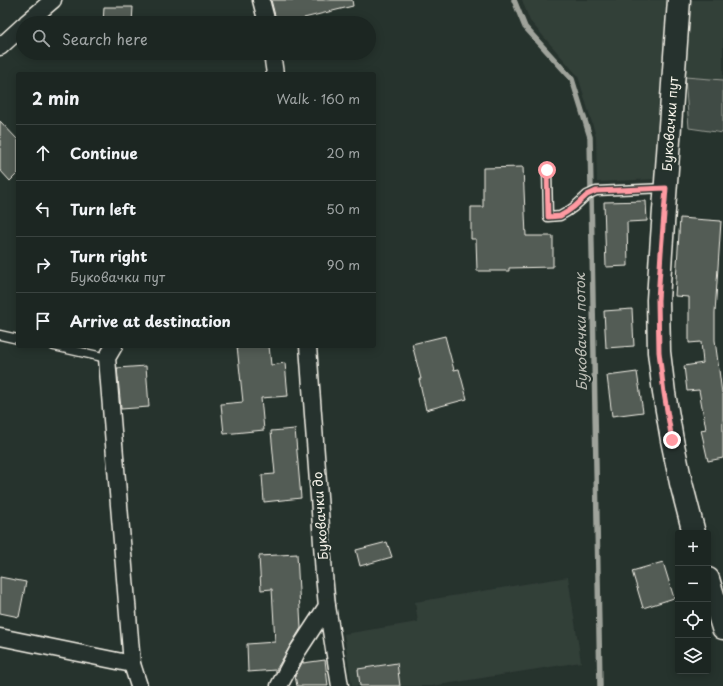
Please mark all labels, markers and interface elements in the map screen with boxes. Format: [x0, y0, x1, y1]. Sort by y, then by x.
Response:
search box [16, 16, 376, 60]
icon: search [30, 27, 52, 49]
text: Search here [62, 27, 148, 50]
street label: Буковачки пут [657, 75, 682, 172]
text: 2 min [32, 85, 79, 111]
text: Walk · 160 m [277, 89, 360, 108]
text: Continue [70, 141, 138, 164]
icon: ahead [32, 142, 54, 164]
text: 20 m [326, 143, 360, 162]
route start [538, 161, 556, 179]
text: Turn left [70, 197, 136, 220]
icon: left [32, 198, 54, 220]
text: 50 m [326, 199, 360, 218]
text: Turn right [70, 244, 147, 267]
icon: right [32, 254, 54, 276]
text: 90 m [327, 255, 360, 274]
text: Буковачки пут [70, 267, 165, 286]
water label: Буковачки поток [569, 271, 592, 391]
text: Arrive at destination [70, 309, 231, 332]
icon: arrive [32, 310, 54, 332]
route end [663, 431, 681, 449]
street label: Буковачки до [307, 471, 332, 561]
map controls [675, 530, 711, 674]
button: + [675, 530, 711, 566]
button: − [675, 566, 711, 602]
button: locate [675, 602, 711, 638]
button: layers [675, 638, 711, 674]

